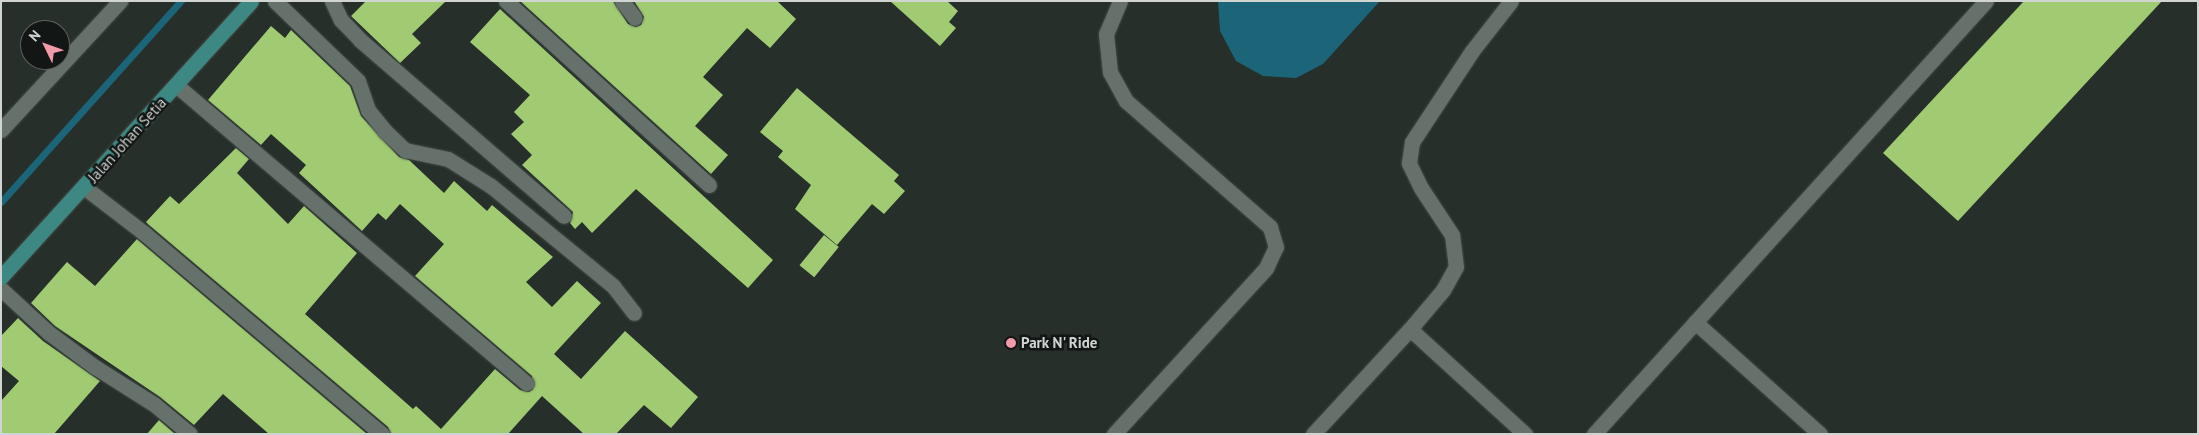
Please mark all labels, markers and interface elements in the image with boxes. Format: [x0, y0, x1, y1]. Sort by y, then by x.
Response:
north arrow [20, 20, 70, 70]
text: N [25, 26, 44, 45]
street label: Jalan Johan Setia [84, 94, 170, 186]
place label: Park N' Ride [1021, 334, 1099, 352]
marker: Park N' Ride [1005, 337, 1017, 349]

